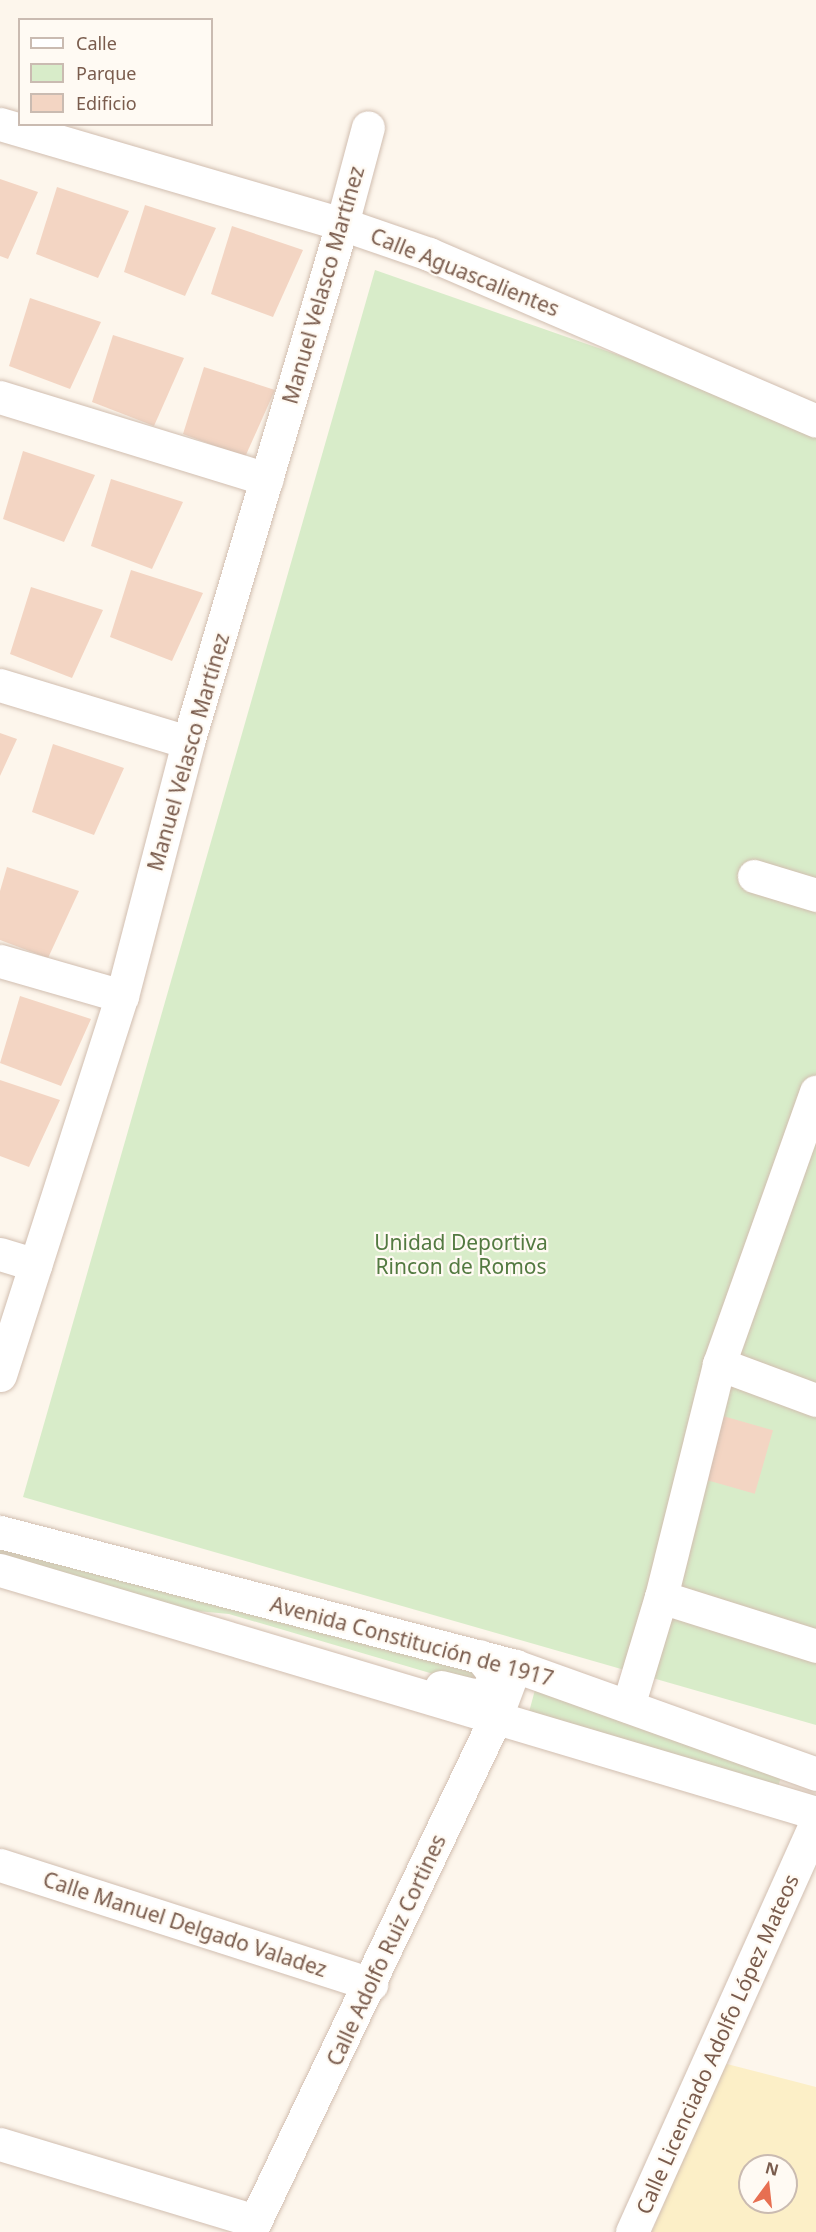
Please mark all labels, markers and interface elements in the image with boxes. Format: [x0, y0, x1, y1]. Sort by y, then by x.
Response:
legend [18, 18, 213, 126]
text: Calle [76, 31, 117, 55]
text: Parque [76, 61, 136, 85]
text: Edificio [76, 91, 137, 115]
street label: Manuel Velasco Martínez [277, 163, 369, 407]
street label: Calle Aguascalientes [367, 223, 563, 321]
street label: Manuel Velasco Martínez [142, 630, 234, 874]
park label: Unidad Deportiva Rincon de Romos [374, 1229, 548, 1279]
street label: Avenida Constitución de 1917 [268, 1591, 556, 1691]
street label: Calle Adolfo Ruiz Cortines [321, 1830, 451, 2070]
street label: Calle Manuel Delgado Valadez [40, 1866, 330, 1982]
street label: Calle Licenciado Adolfo López Mateos [630, 1870, 804, 2218]
north arrow [738, 2154, 798, 2214]
text: N [763, 2156, 781, 2181]

